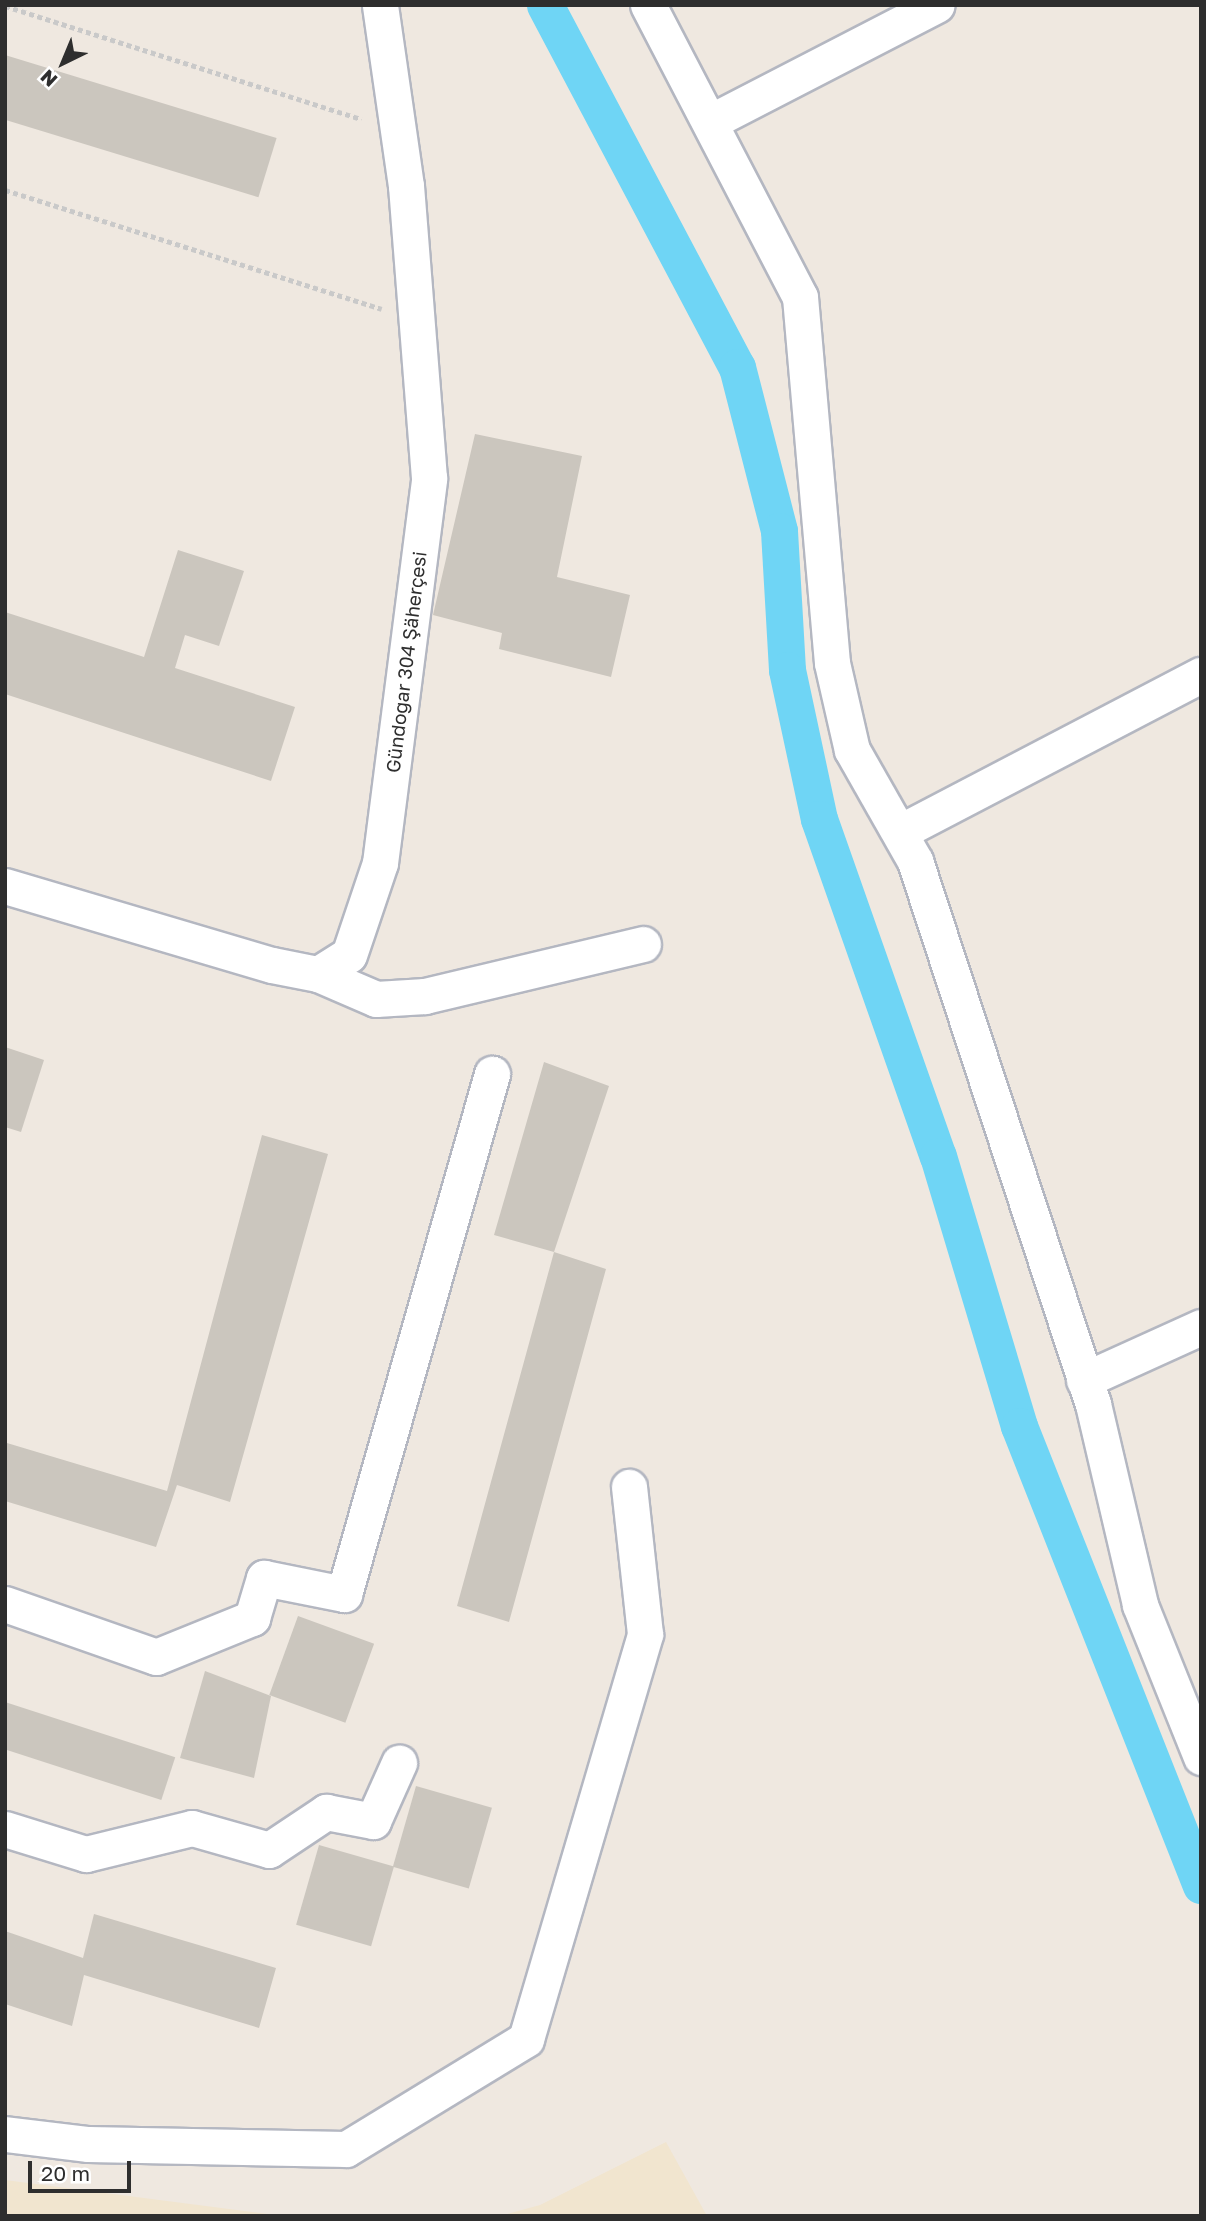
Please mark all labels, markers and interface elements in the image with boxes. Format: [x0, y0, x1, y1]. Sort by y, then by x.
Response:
north arrow [28, 28, 98, 98]
text: N [35, 65, 61, 92]
street label: Gündogar 304 Şäherçesi [381, 550, 431, 774]
scale bar [32, 2148, 135, 2192]
text: 20 m [41, 2160, 90, 2186]

